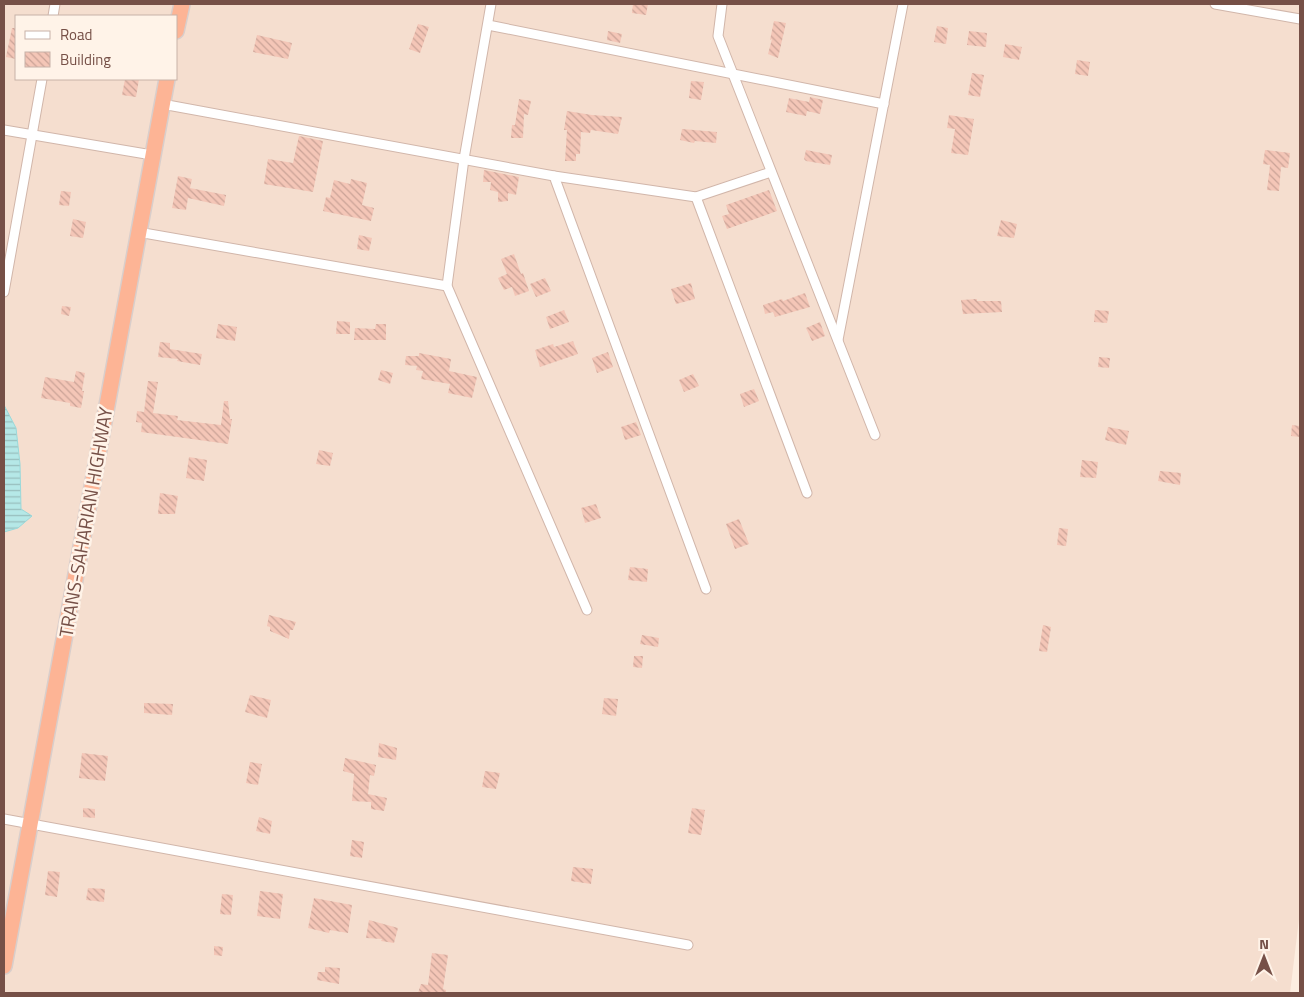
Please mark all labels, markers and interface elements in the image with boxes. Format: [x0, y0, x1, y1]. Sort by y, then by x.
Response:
legend [15, 15, 178, 80]
text: Road [60, 23, 92, 46]
text: Building [60, 48, 111, 71]
street label: TRANS-SAHARIAN HIGHWAY [50, 404, 120, 639]
north arrow [1239, 932, 1289, 982]
text: N [1259, 933, 1269, 954]

